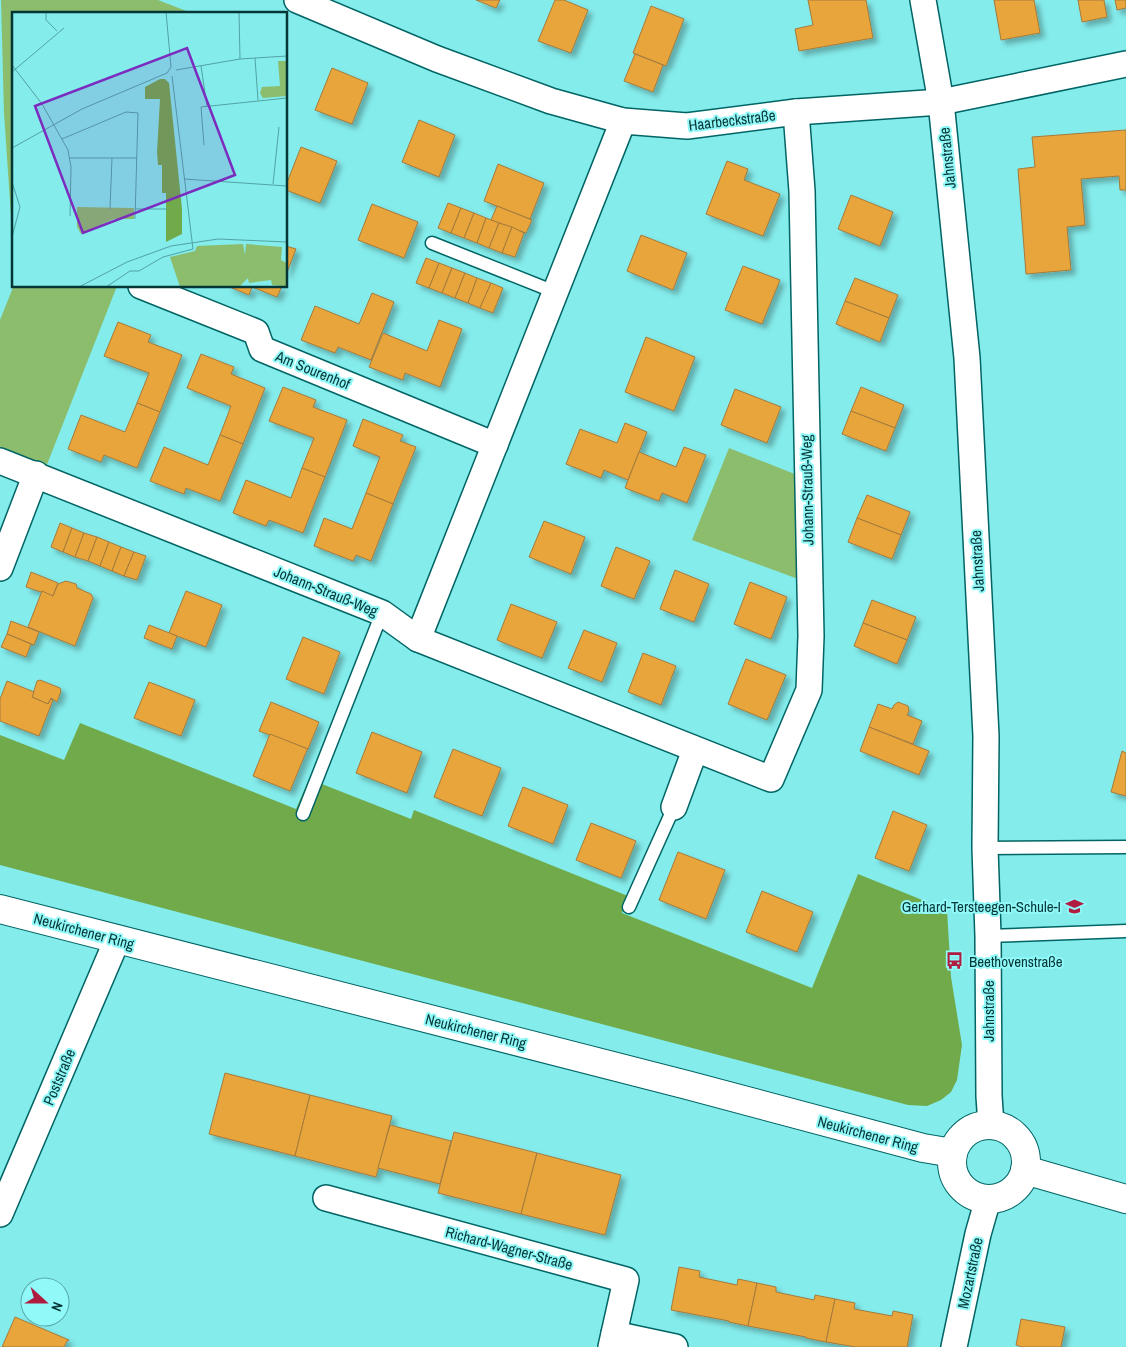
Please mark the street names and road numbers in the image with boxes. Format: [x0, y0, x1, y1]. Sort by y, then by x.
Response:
street label: Haarbeckstraße [687, 104, 777, 136]
street label: Jahnstraße [933, 126, 961, 190]
street label: Am Sourenhof [272, 345, 354, 395]
street label: Johann-Strauß-Weg [796, 434, 818, 545]
street label: Jahnstraße [965, 530, 989, 592]
street label: Johann-Strauß-Weg [271, 561, 381, 621]
street label: Neukirchener Ring [31, 907, 137, 955]
street label: Jahnstraße [978, 980, 999, 1042]
street label: Neukirchener Ring [423, 1008, 529, 1054]
street label: Poststraße [38, 1045, 80, 1108]
street label: Neukirchener Ring [815, 1110, 921, 1158]
street label: Richard-Wagner-Straße [443, 1221, 575, 1275]
street label: Mozartstraße [952, 1235, 988, 1311]

